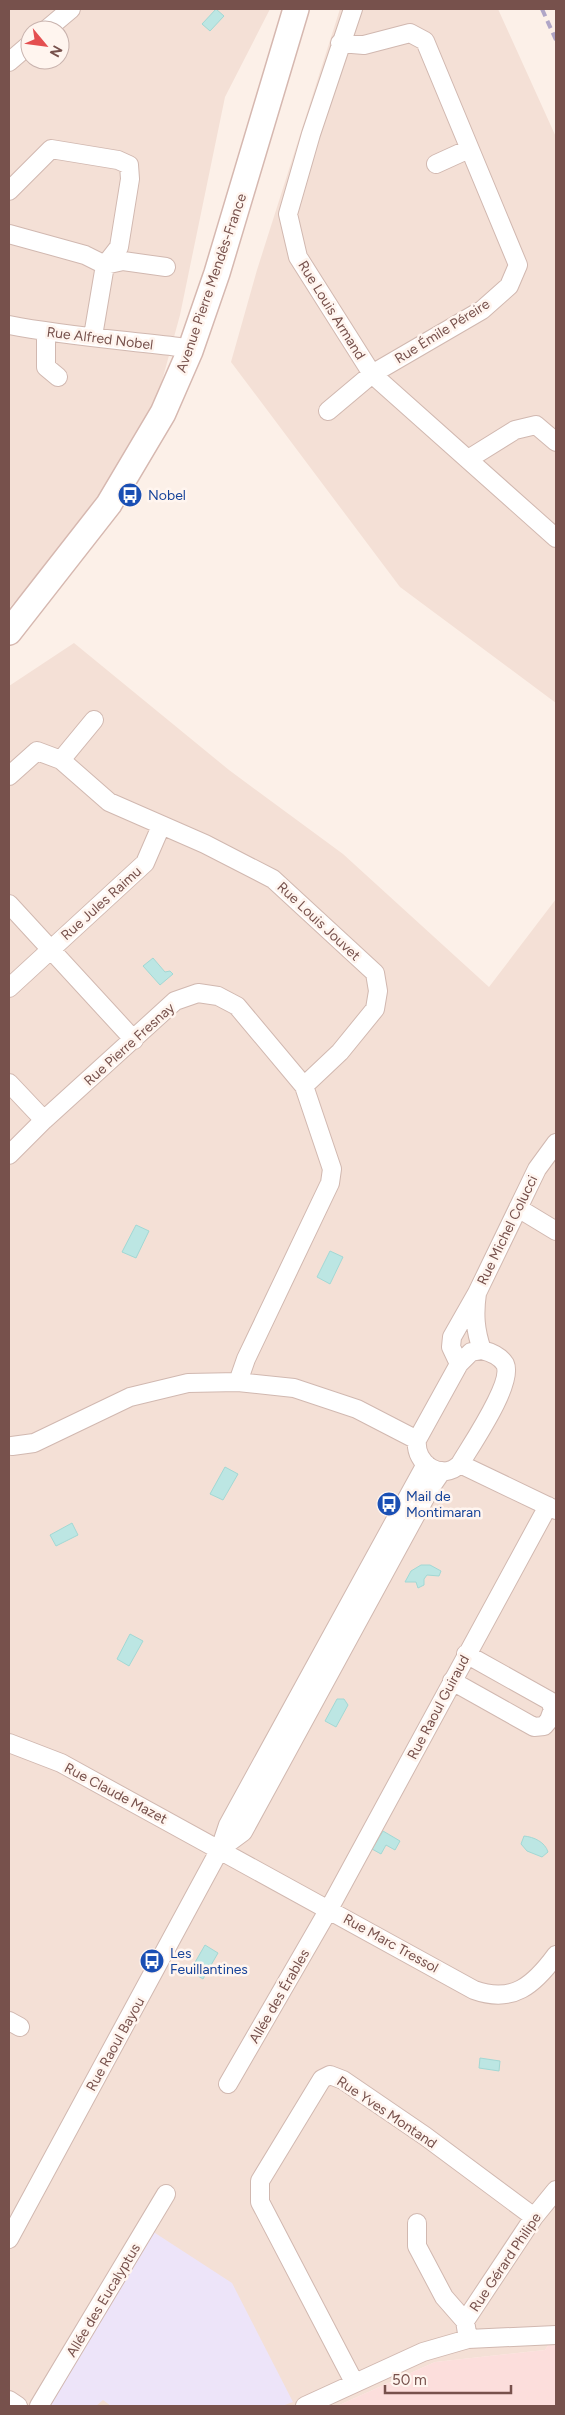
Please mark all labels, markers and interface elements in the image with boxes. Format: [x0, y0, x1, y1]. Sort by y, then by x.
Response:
north arrow [20, 20, 70, 70]
text: N [46, 42, 66, 60]
street label: Avenue Pierre Mendès-France [173, 191, 250, 375]
street label: Rue Louis Armand [294, 258, 369, 363]
street label: Rue Émile Péreire [392, 295, 493, 367]
street label: Rue Alfred Nobel [46, 324, 154, 353]
bus stop icon: Nobel [117, 482, 143, 508]
place label: Nobel [148, 487, 186, 504]
street label: Rue Jules Raimu [58, 863, 145, 944]
street label: Rue Louis Jouvet [274, 879, 364, 964]
street label: Rue Pierre Fresnay [81, 999, 179, 1089]
street label: Rue Michel Colucci [474, 1173, 541, 1288]
place label: Mail de Montimaran [406, 1488, 481, 1521]
bus stop icon: Mail de Montimaran [376, 1491, 402, 1517]
street label: Rue Raoul Guiraud [404, 1652, 473, 1762]
street label: Rue Claude Mazet [61, 1759, 170, 1828]
street label: Rue Marc Tressol [340, 1910, 441, 1977]
place label: Les Feuillantines [170, 1945, 248, 1978]
street label: Allée des Érables [246, 1946, 313, 2046]
bus stop icon: Les Feuillantines [139, 1948, 165, 1974]
street label: Rue Raoul Bayou [83, 1994, 148, 2094]
street label: Rue Yves Montand [333, 2073, 440, 2152]
street label: Rue Gérard Philipe [466, 2209, 545, 2315]
street label: Allée des Eucalyptus [63, 2240, 144, 2360]
scale bar [385, 2362, 511, 2394]
text: 50 m [392, 2371, 427, 2389]

